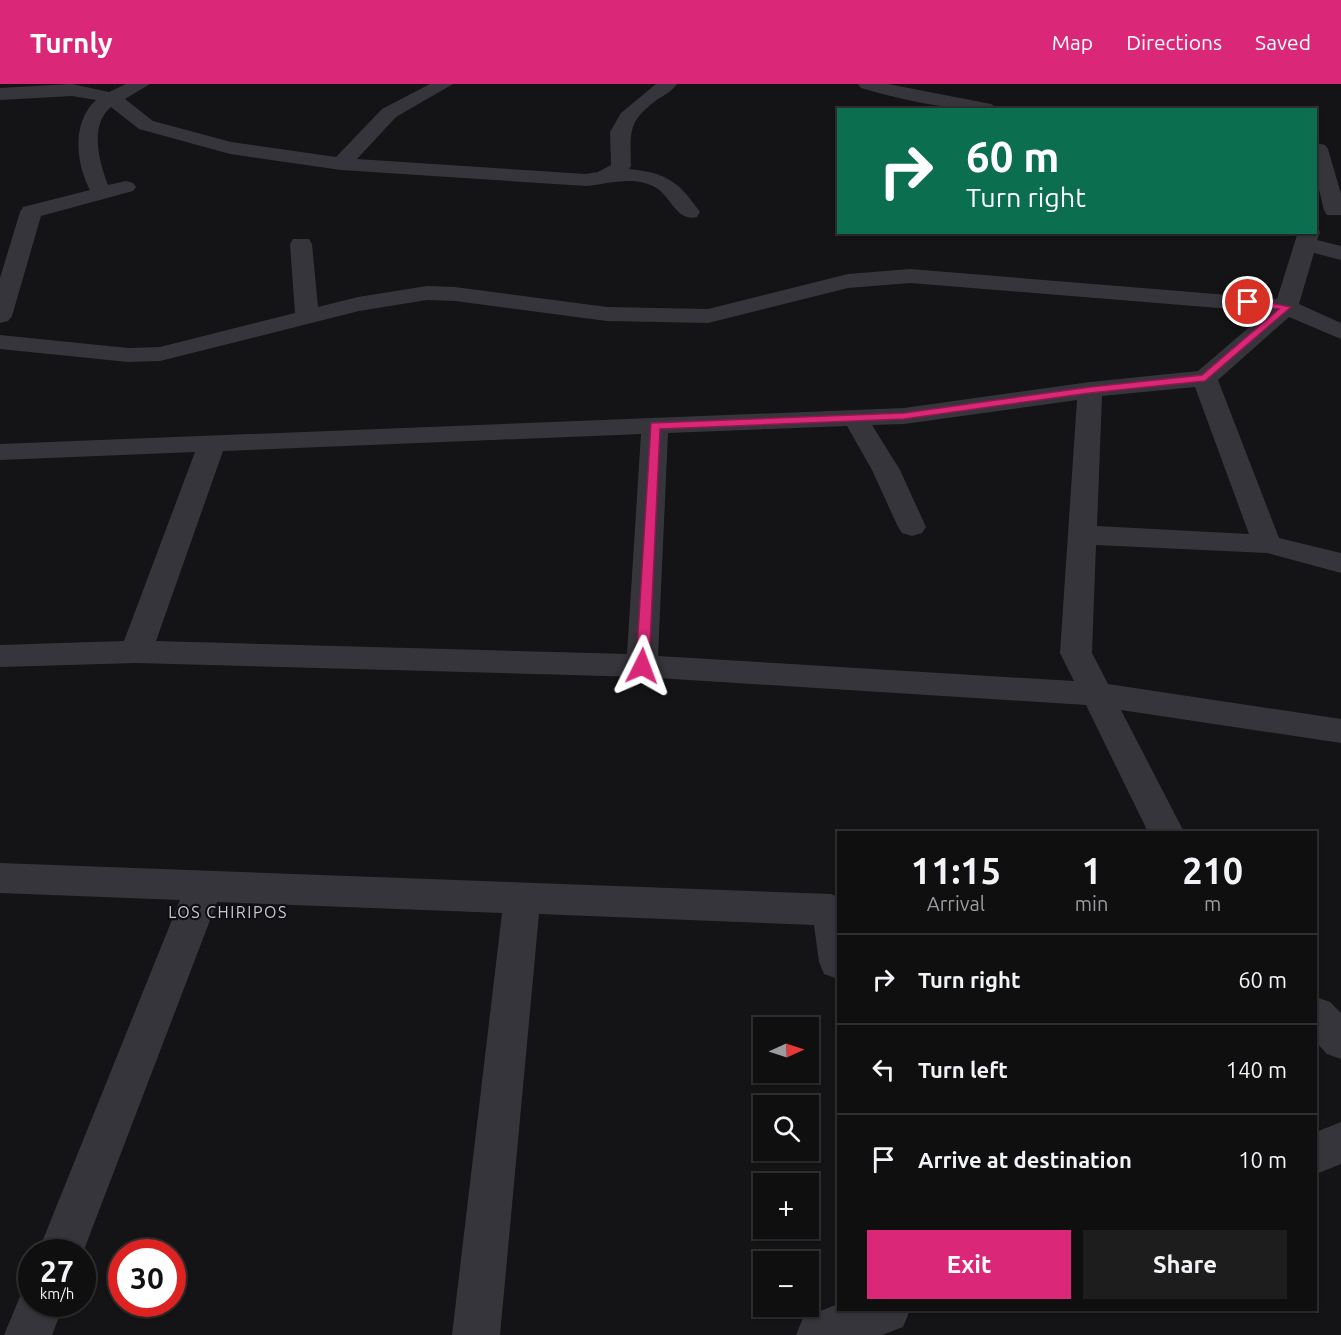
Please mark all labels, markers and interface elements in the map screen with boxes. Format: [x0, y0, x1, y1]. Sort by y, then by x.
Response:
text: Turnly [30, 27, 113, 58]
text: Map [1052, 30, 1093, 54]
text: Directions [1126, 30, 1222, 54]
text: Saved [1255, 30, 1311, 54]
icon: right [867, 132, 945, 210]
text: 60 m [966, 133, 1060, 180]
text: Turn right [966, 182, 1086, 212]
pin [1222, 276, 1273, 327]
icon: arrive [1231, 285, 1264, 318]
position arrow [610, 634, 674, 698]
text: 11:15 [911, 850, 1001, 891]
text: 1 [1081, 850, 1102, 891]
text: 210 [1182, 850, 1243, 891]
text: Arrival [927, 892, 985, 915]
text: min [1075, 892, 1108, 915]
text: m [1204, 892, 1221, 915]
district label: LOS CHIRIPOS [168, 903, 288, 921]
icon: right [867, 963, 900, 996]
text: Turn right [918, 967, 1020, 992]
text: 60 m [1238, 967, 1287, 992]
north arrow [753, 1017, 819, 1083]
map controls [753, 1017, 819, 1317]
icon: left [867, 1053, 900, 1086]
text: Turn left [918, 1057, 1008, 1082]
text: 140 m [1226, 1057, 1287, 1082]
button: search [753, 1095, 819, 1161]
icon: arrive [867, 1143, 900, 1176]
text: Arrive at destination [918, 1147, 1132, 1172]
text: 10 m [1238, 1147, 1287, 1172]
button: + [753, 1173, 819, 1239]
button: Exit [867, 1230, 1071, 1299]
button: Share [1083, 1230, 1287, 1299]
speed limit sign: 30 [108, 1239, 186, 1317]
button: − [753, 1251, 819, 1317]
text: 27 [40, 1254, 74, 1288]
text: km/h [40, 1285, 74, 1302]

